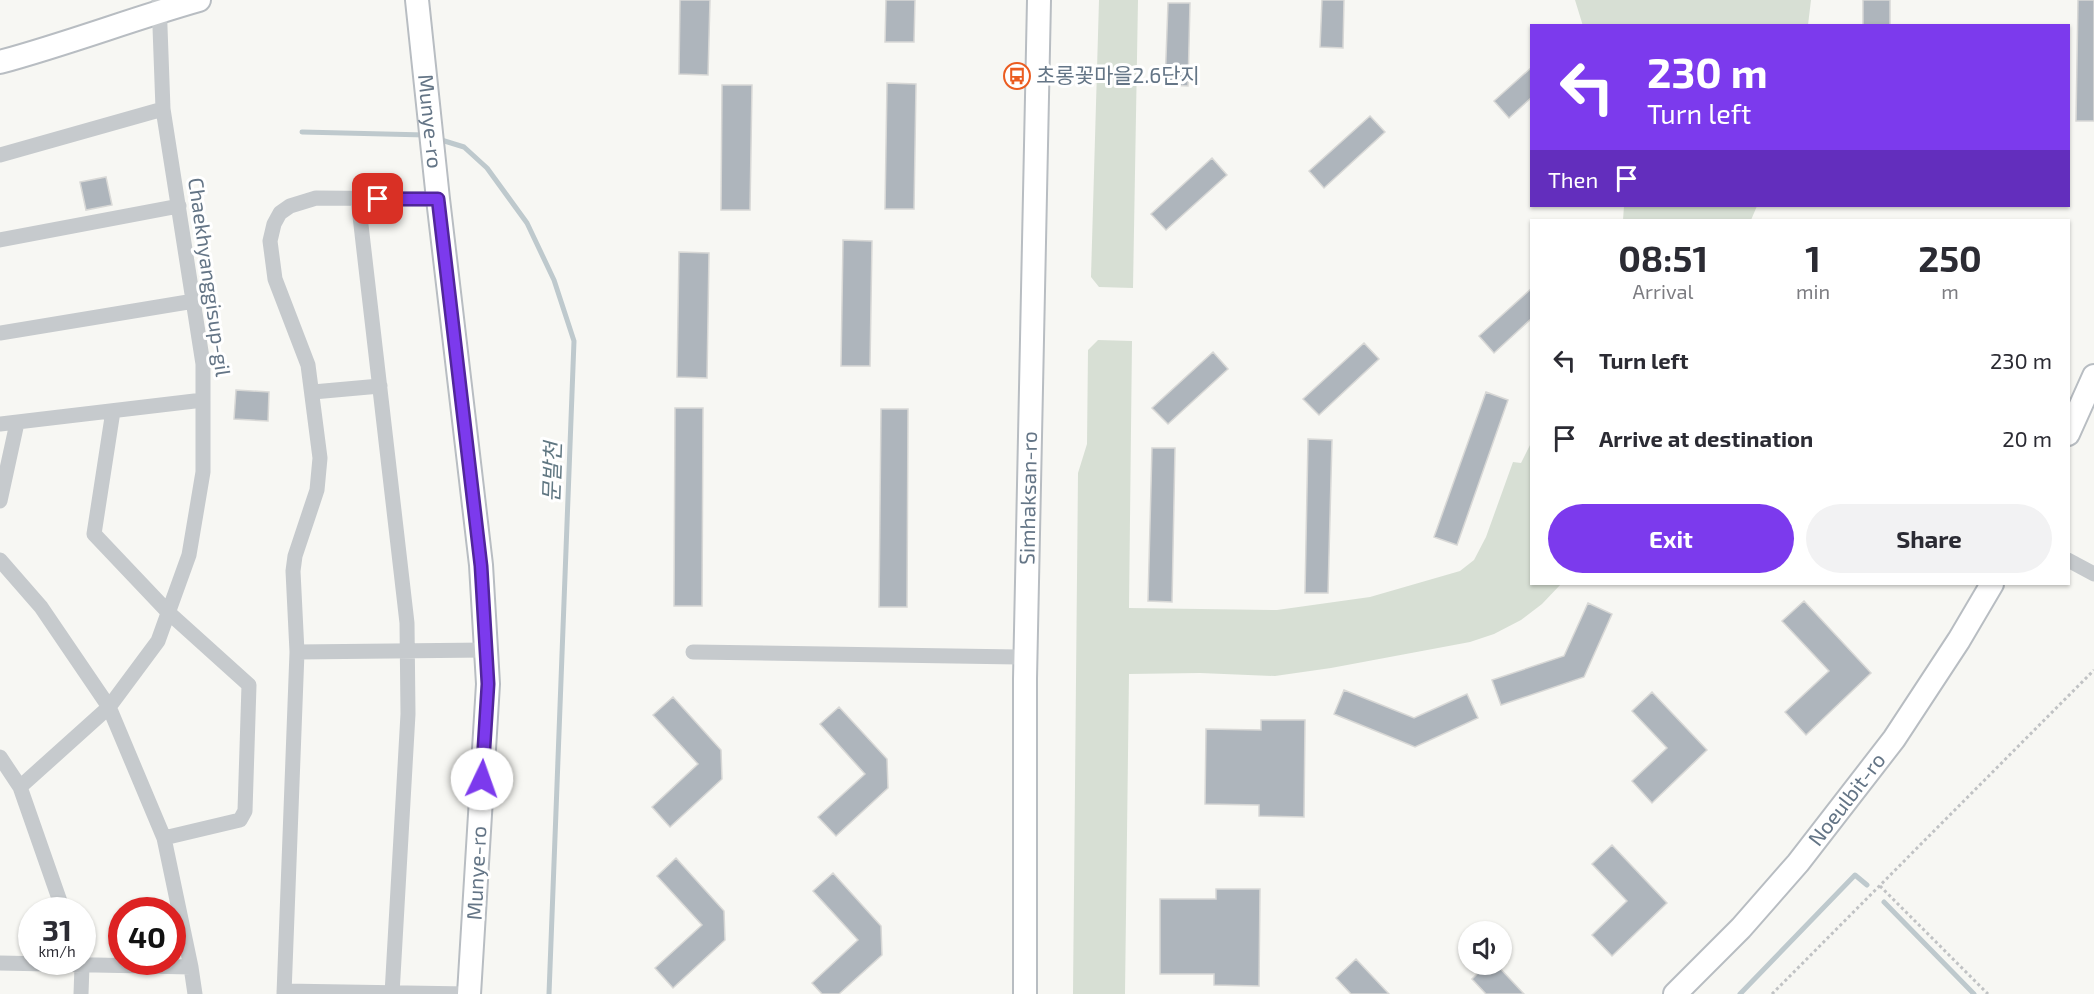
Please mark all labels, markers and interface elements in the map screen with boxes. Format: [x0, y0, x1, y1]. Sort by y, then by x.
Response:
text: 230 m [1647, 46, 1768, 96]
icon: left [1548, 48, 1626, 126]
bus stop icon: 초롱꽃마을2.6단지 [1002, 61, 1032, 91]
place label: 초롱꽃마을2.6단지 [1036, 62, 1200, 87]
street label: Munye-ro [414, 73, 449, 169]
text: Turn left [1647, 97, 1751, 129]
icon: arrive [1610, 162, 1643, 195]
text: Then [1548, 166, 1598, 192]
pin [352, 173, 403, 224]
street label: Chaekhyanggisup-gil [184, 176, 237, 379]
icon: arrive [361, 182, 394, 215]
text: 08:51 [1618, 236, 1708, 279]
text: 1 [1805, 236, 1821, 279]
text: 250 [1918, 236, 1982, 279]
text: Arrival [1633, 279, 1693, 303]
text: min [1796, 279, 1830, 303]
text: m [1941, 279, 1959, 303]
icon: left [1548, 344, 1581, 377]
text: Turn left [1599, 347, 1688, 373]
text: 230 m [1990, 347, 2052, 373]
icon: arrive [1548, 422, 1581, 455]
text: Arrive at destination [1599, 425, 1813, 451]
text: 20 m [2002, 425, 2052, 451]
street label: Simhaksan-ro [1013, 431, 1041, 565]
water label: 문발천 [537, 438, 565, 503]
button: Exit [1548, 504, 1794, 573]
button: Share [1806, 504, 2052, 573]
position arrow [450, 747, 514, 811]
street label: Noeulbit-ro [1802, 747, 1890, 850]
street label: Munye-ro [461, 825, 490, 921]
speed limit sign: 40 [108, 897, 186, 975]
text: 31 [42, 911, 72, 947]
map controls [1458, 921, 1512, 975]
button: sound [1458, 921, 1512, 975]
text: km/h [38, 942, 76, 960]

